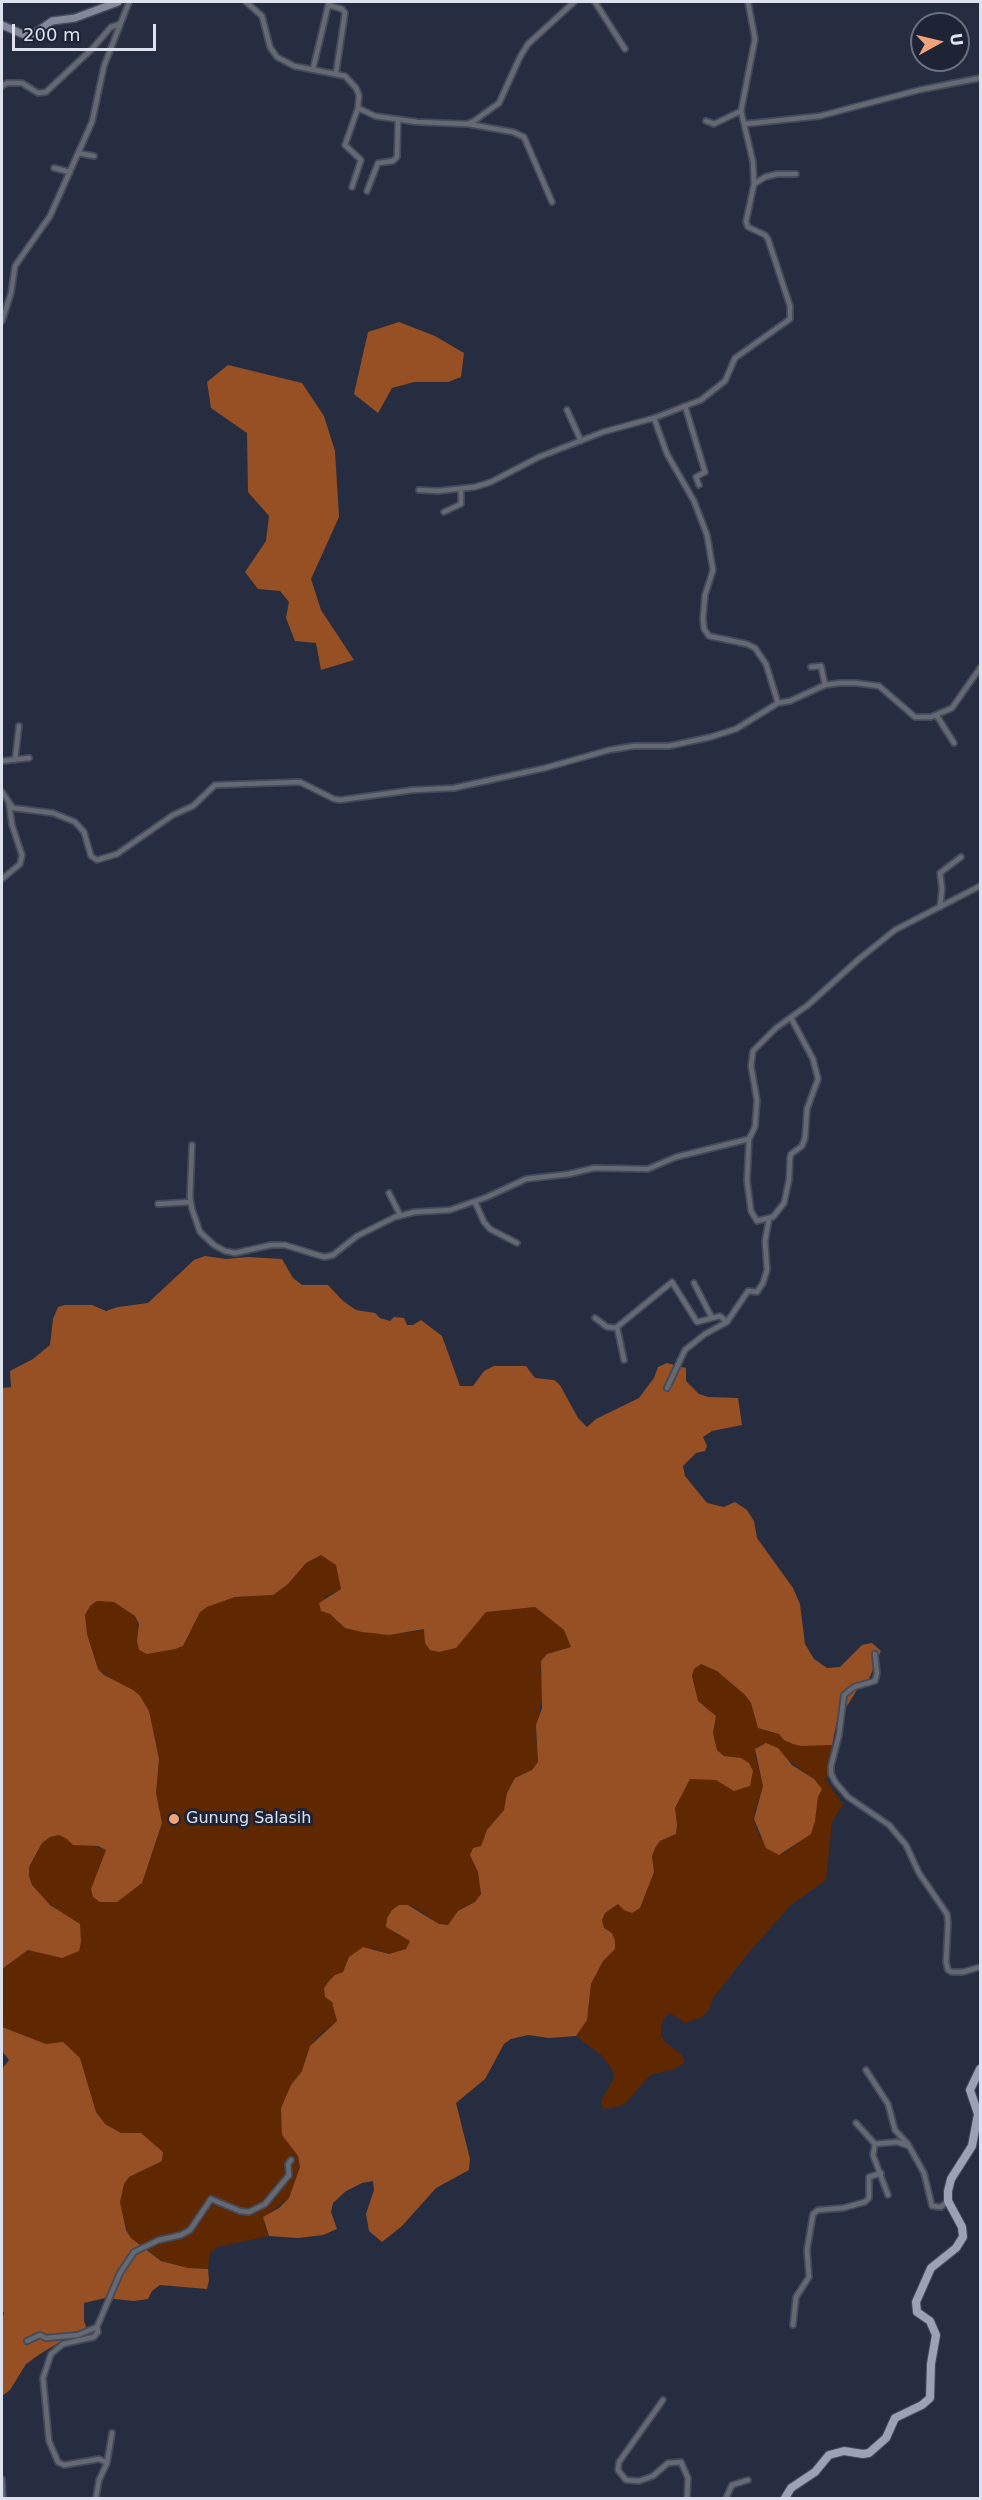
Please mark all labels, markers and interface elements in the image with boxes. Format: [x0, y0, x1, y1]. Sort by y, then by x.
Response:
scale bar [15, 12, 159, 50]
north arrow [910, 12, 970, 72]
text: 200 m [23, 24, 81, 45]
text: U [946, 32, 967, 47]
place label: Gunung Salasih [186, 1809, 311, 1829]
marker: Gunung Salasih [167, 1812, 181, 1826]

